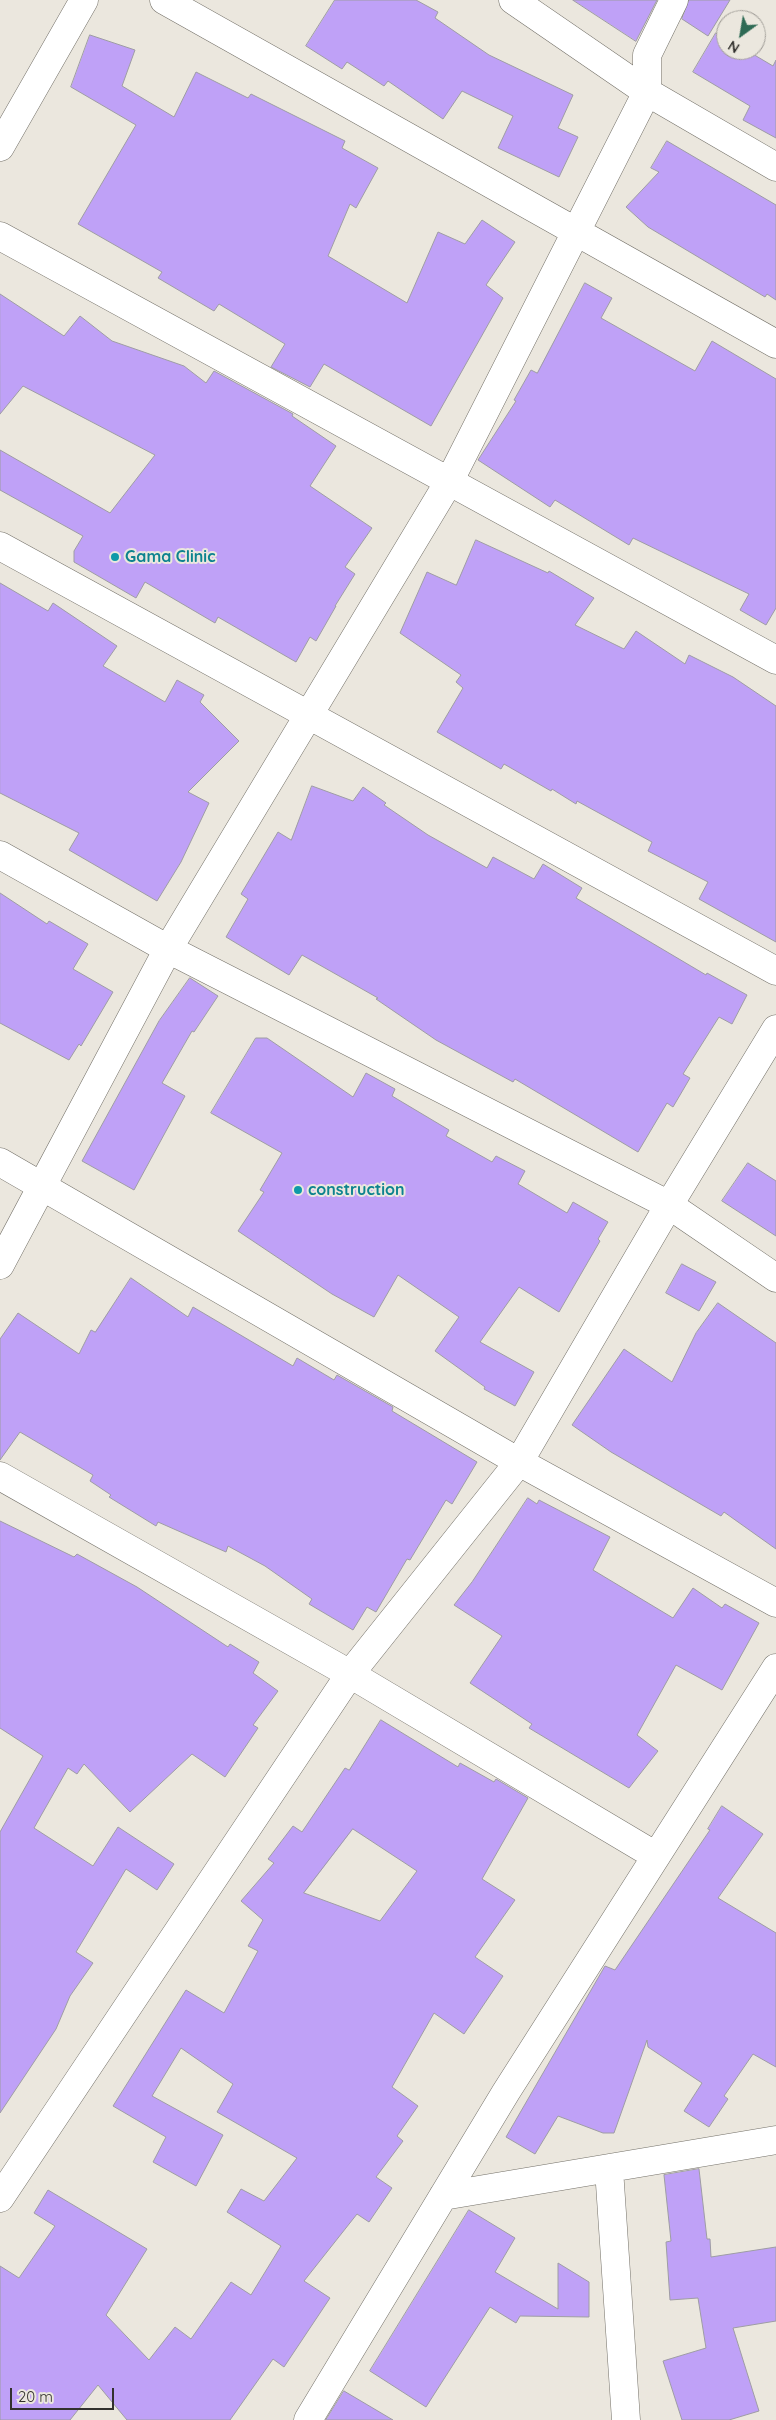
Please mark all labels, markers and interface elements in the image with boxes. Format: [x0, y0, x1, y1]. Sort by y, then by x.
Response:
north arrow [716, 10, 766, 60]
text: N [724, 37, 743, 57]
place label: Gama Clinic [125, 547, 215, 567]
marker: Gama Clinic [109, 551, 121, 563]
place label: construction [308, 1180, 405, 1200]
marker: construction [292, 1184, 304, 1196]
scale bar [12, 2378, 116, 2410]
text: 20 m [18, 2387, 53, 2406]

